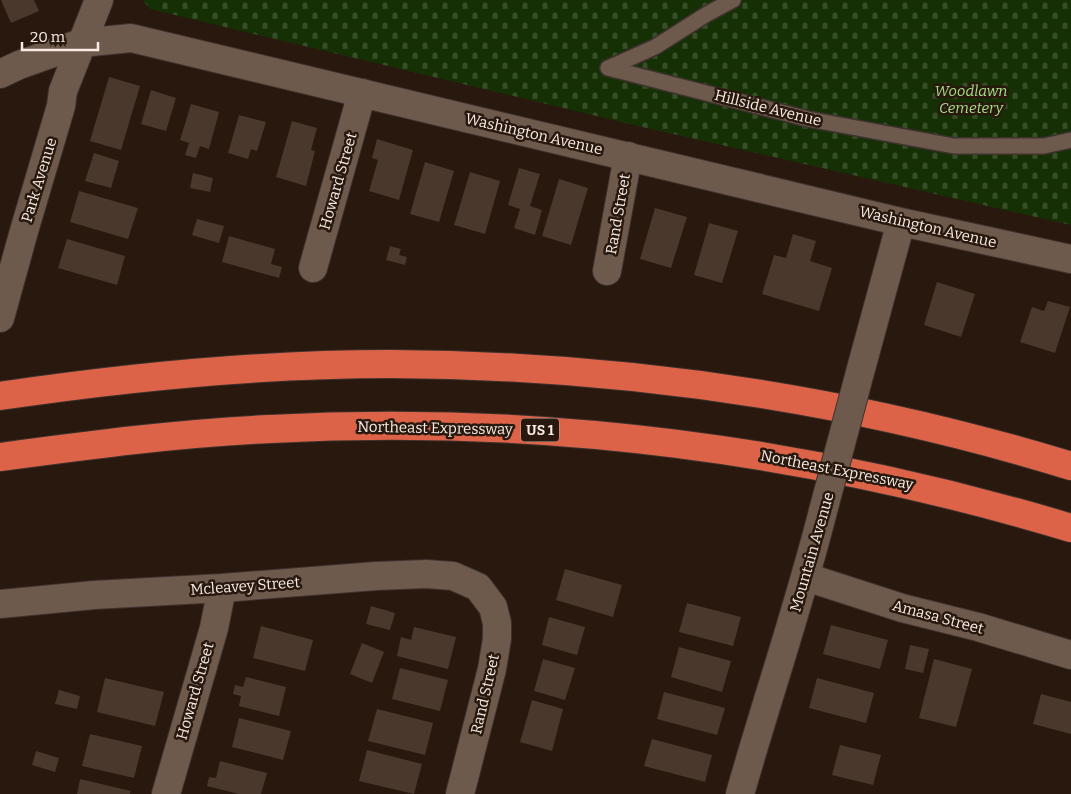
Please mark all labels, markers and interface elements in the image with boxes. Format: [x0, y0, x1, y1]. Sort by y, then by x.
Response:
scale bar [22, 20, 99, 52]
text: 20 m [30, 28, 66, 46]
park label: Woodlawn Cemetery [935, 82, 1007, 117]
street label: Hillside Avenue [713, 86, 823, 130]
street label: Washington Avenue [464, 109, 604, 159]
street label: Howard Street [316, 130, 361, 232]
street label: Park Avenue [18, 136, 60, 224]
street label: Rand Street [602, 172, 634, 256]
street label: Washington Avenue [858, 202, 998, 252]
street label: Northeast Expressway [357, 418, 513, 438]
road number: US 1 [521, 418, 559, 442]
street label: Northeast Expressway [759, 446, 915, 494]
street label: Mountain Avenue [786, 490, 838, 614]
street label: Mcleavey Street [190, 573, 301, 599]
street label: Amasa Street [890, 596, 986, 638]
street label: Howard Street [173, 640, 218, 742]
street label: Rand Street [467, 652, 503, 736]

